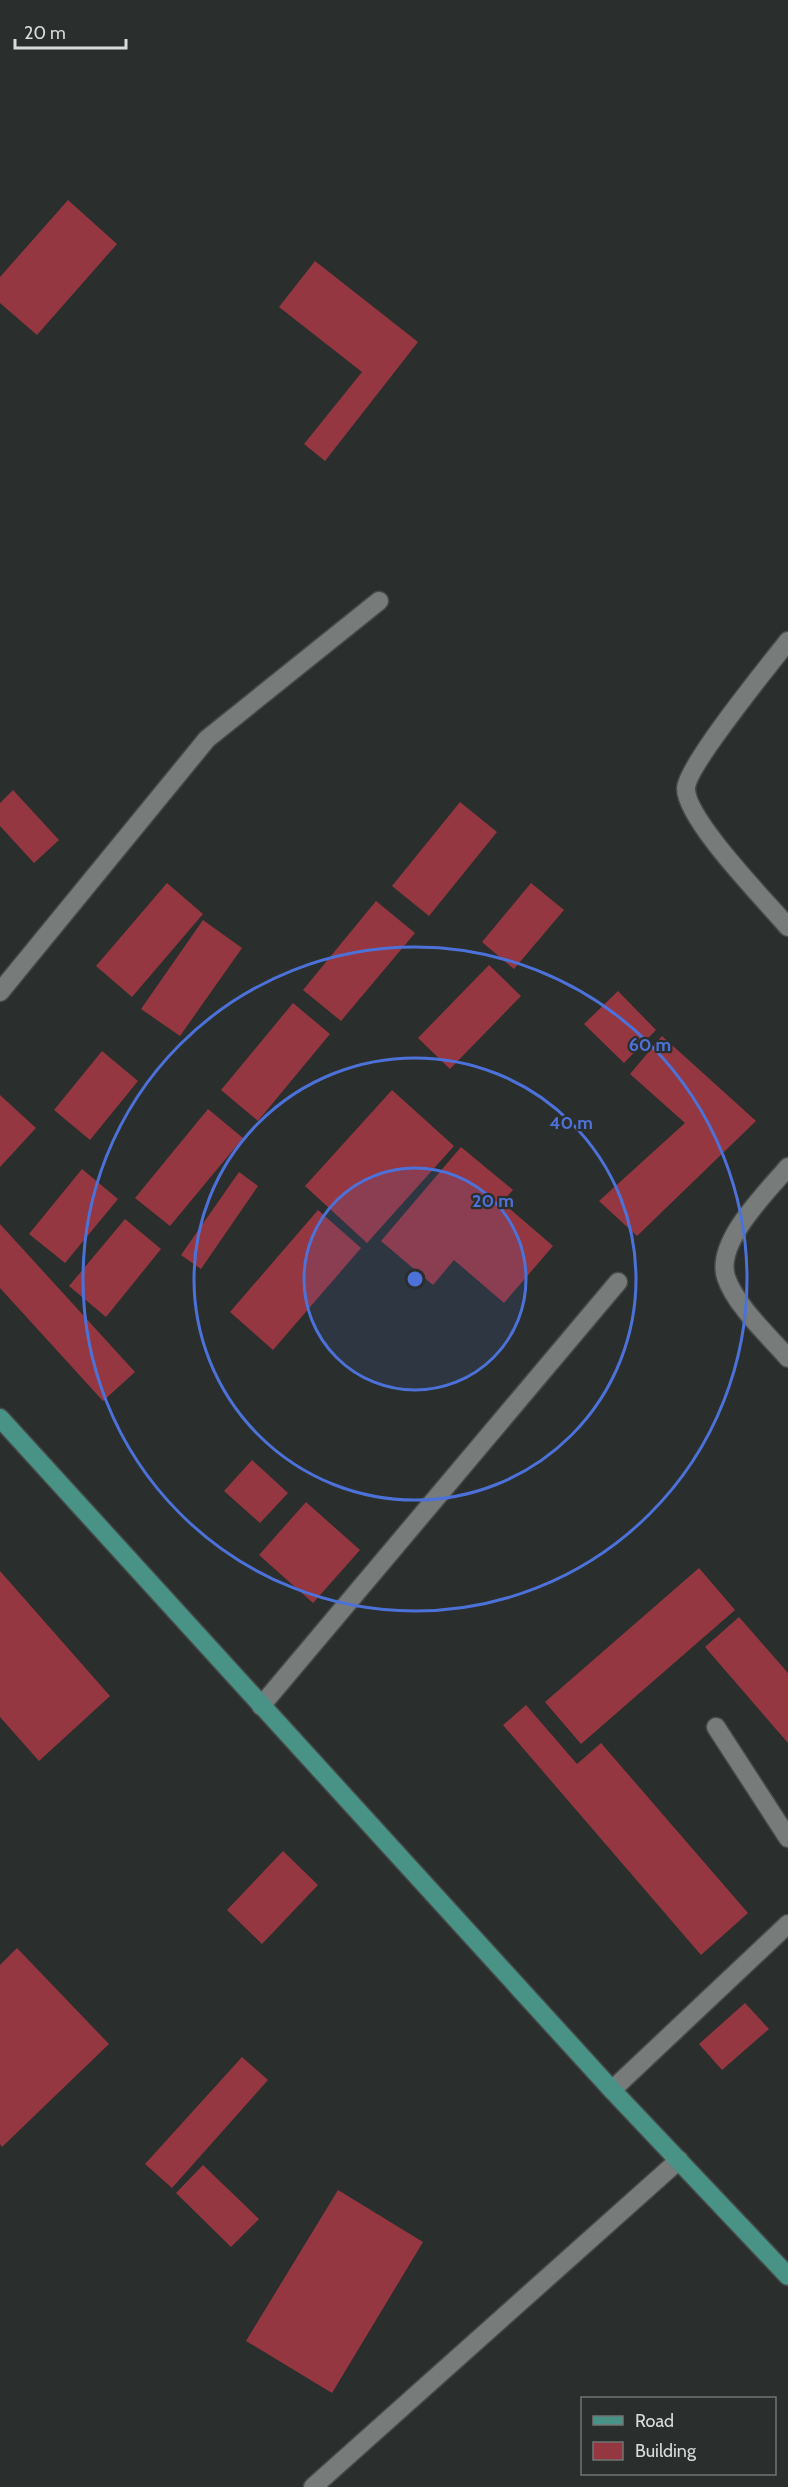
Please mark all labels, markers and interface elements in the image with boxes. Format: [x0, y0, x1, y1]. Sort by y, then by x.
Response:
scale bar [15, 12, 126, 50]
text: 20 m [24, 22, 66, 44]
text: 60 m [629, 1034, 671, 1056]
text: 40 m [549, 1112, 593, 1134]
text: 20 m [472, 1190, 514, 1212]
centre of rings [405, 1269, 425, 1289]
legend [581, 2397, 776, 2475]
text: Road [635, 2410, 674, 2432]
text: Building [635, 2440, 697, 2462]

